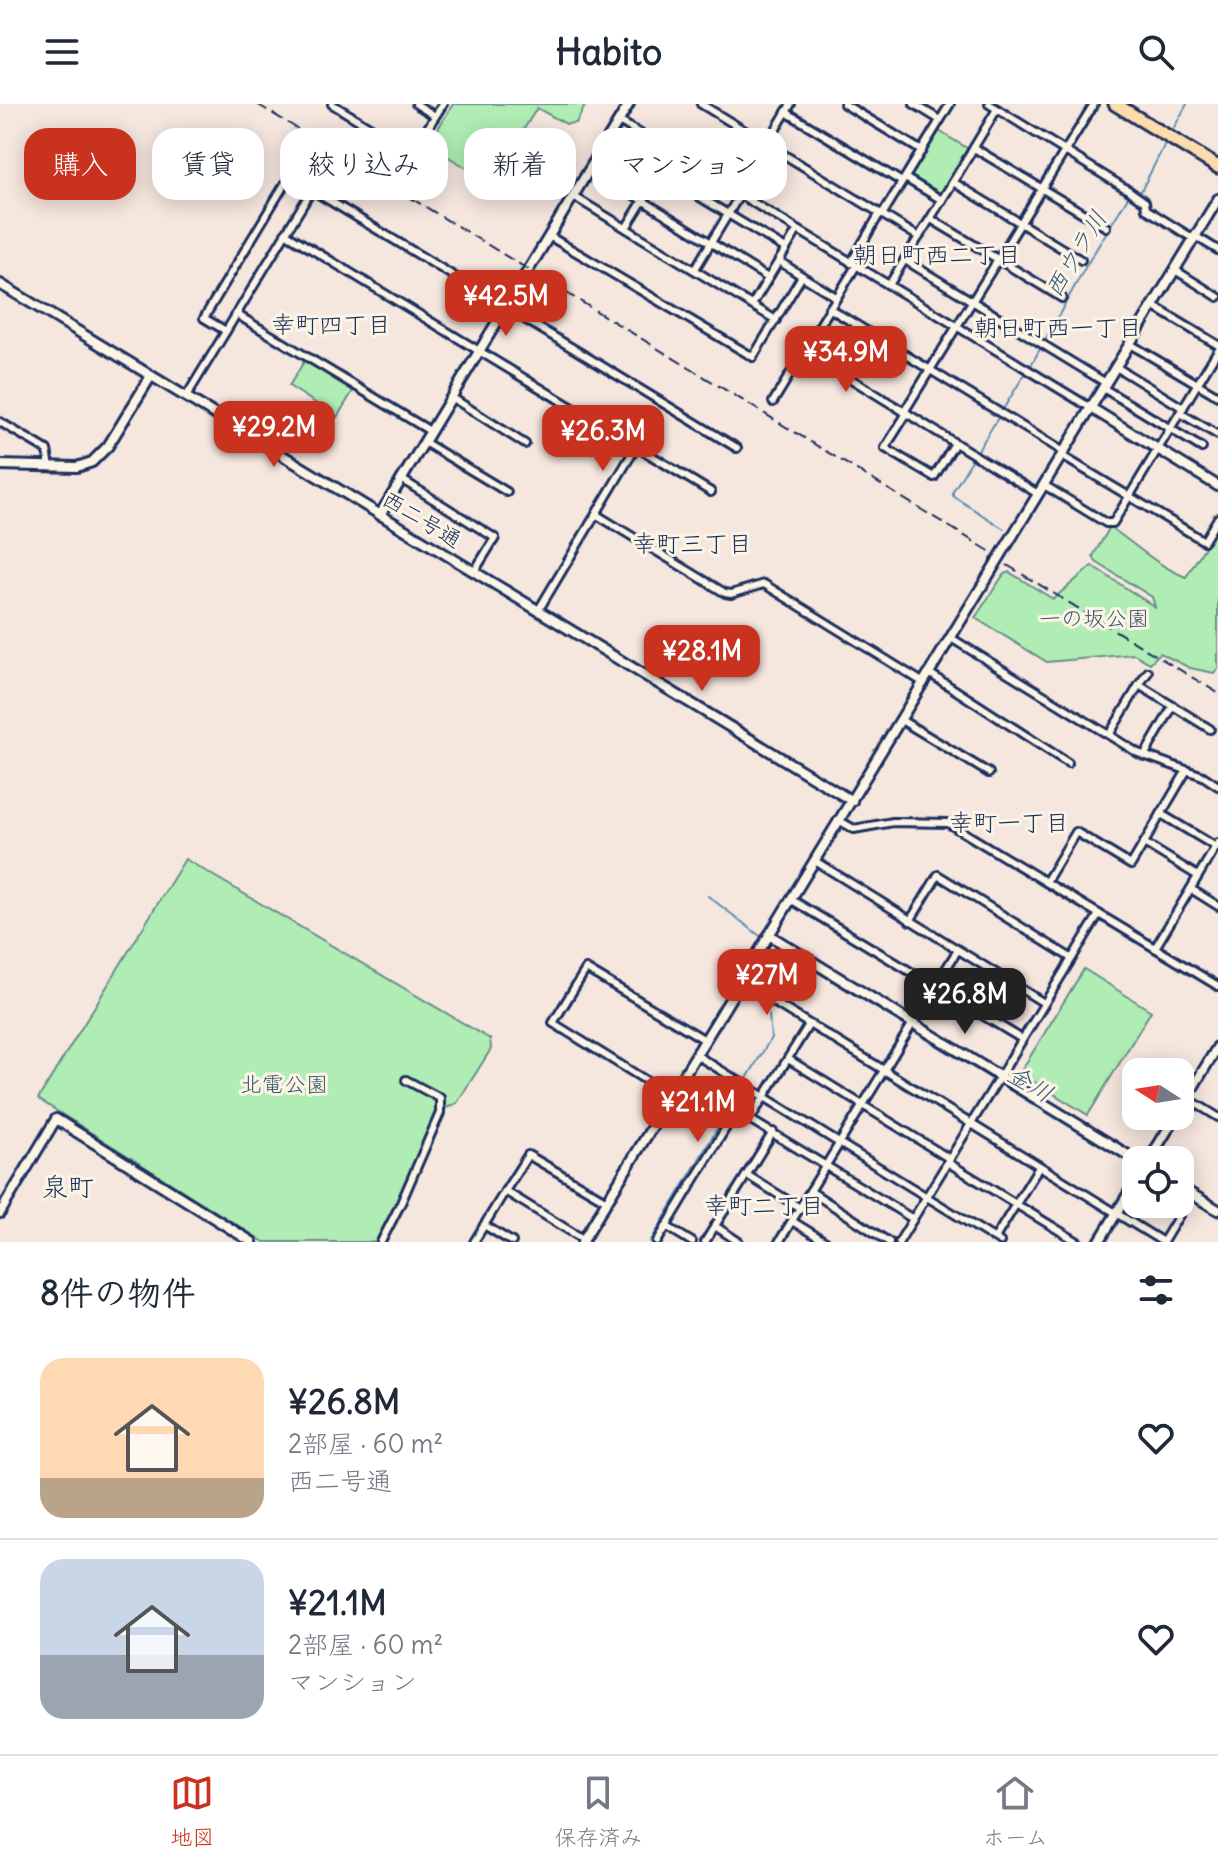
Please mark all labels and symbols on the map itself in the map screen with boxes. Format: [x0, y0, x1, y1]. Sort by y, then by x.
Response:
water label: 西ウラ川 [1038, 205, 1113, 302]
district label: 朝日町西二丁目 [853, 239, 1021, 269]
pin: ¥42.5M [441, 270, 571, 338]
district label: 幸町四丁目 [271, 309, 391, 339]
district label: 朝日町西一丁目 [974, 312, 1142, 342]
pin: ¥34.9M [781, 326, 911, 394]
pin: ¥29.2M [209, 401, 339, 469]
pin: ¥26.3M [538, 405, 668, 473]
street label: 西二号通 [377, 484, 467, 554]
district label: 幸町三丁目 [632, 528, 752, 558]
park label: 一の坂公園 [1039, 604, 1149, 632]
pin: ¥28.1M [637, 625, 767, 693]
district label: 幸町一丁目 [949, 807, 1069, 837]
pin: ¥27M [720, 949, 814, 1017]
pin: ¥26.8M [900, 968, 1030, 1036]
water label: 金川 [1002, 1058, 1059, 1108]
north arrow [1122, 1058, 1194, 1130]
park label: 北電公園 [240, 1070, 328, 1098]
pin: ¥21.1M [633, 1076, 763, 1144]
district label: 泉町 [42, 1170, 94, 1203]
district label: 幸町二丁目 [704, 1190, 824, 1220]

